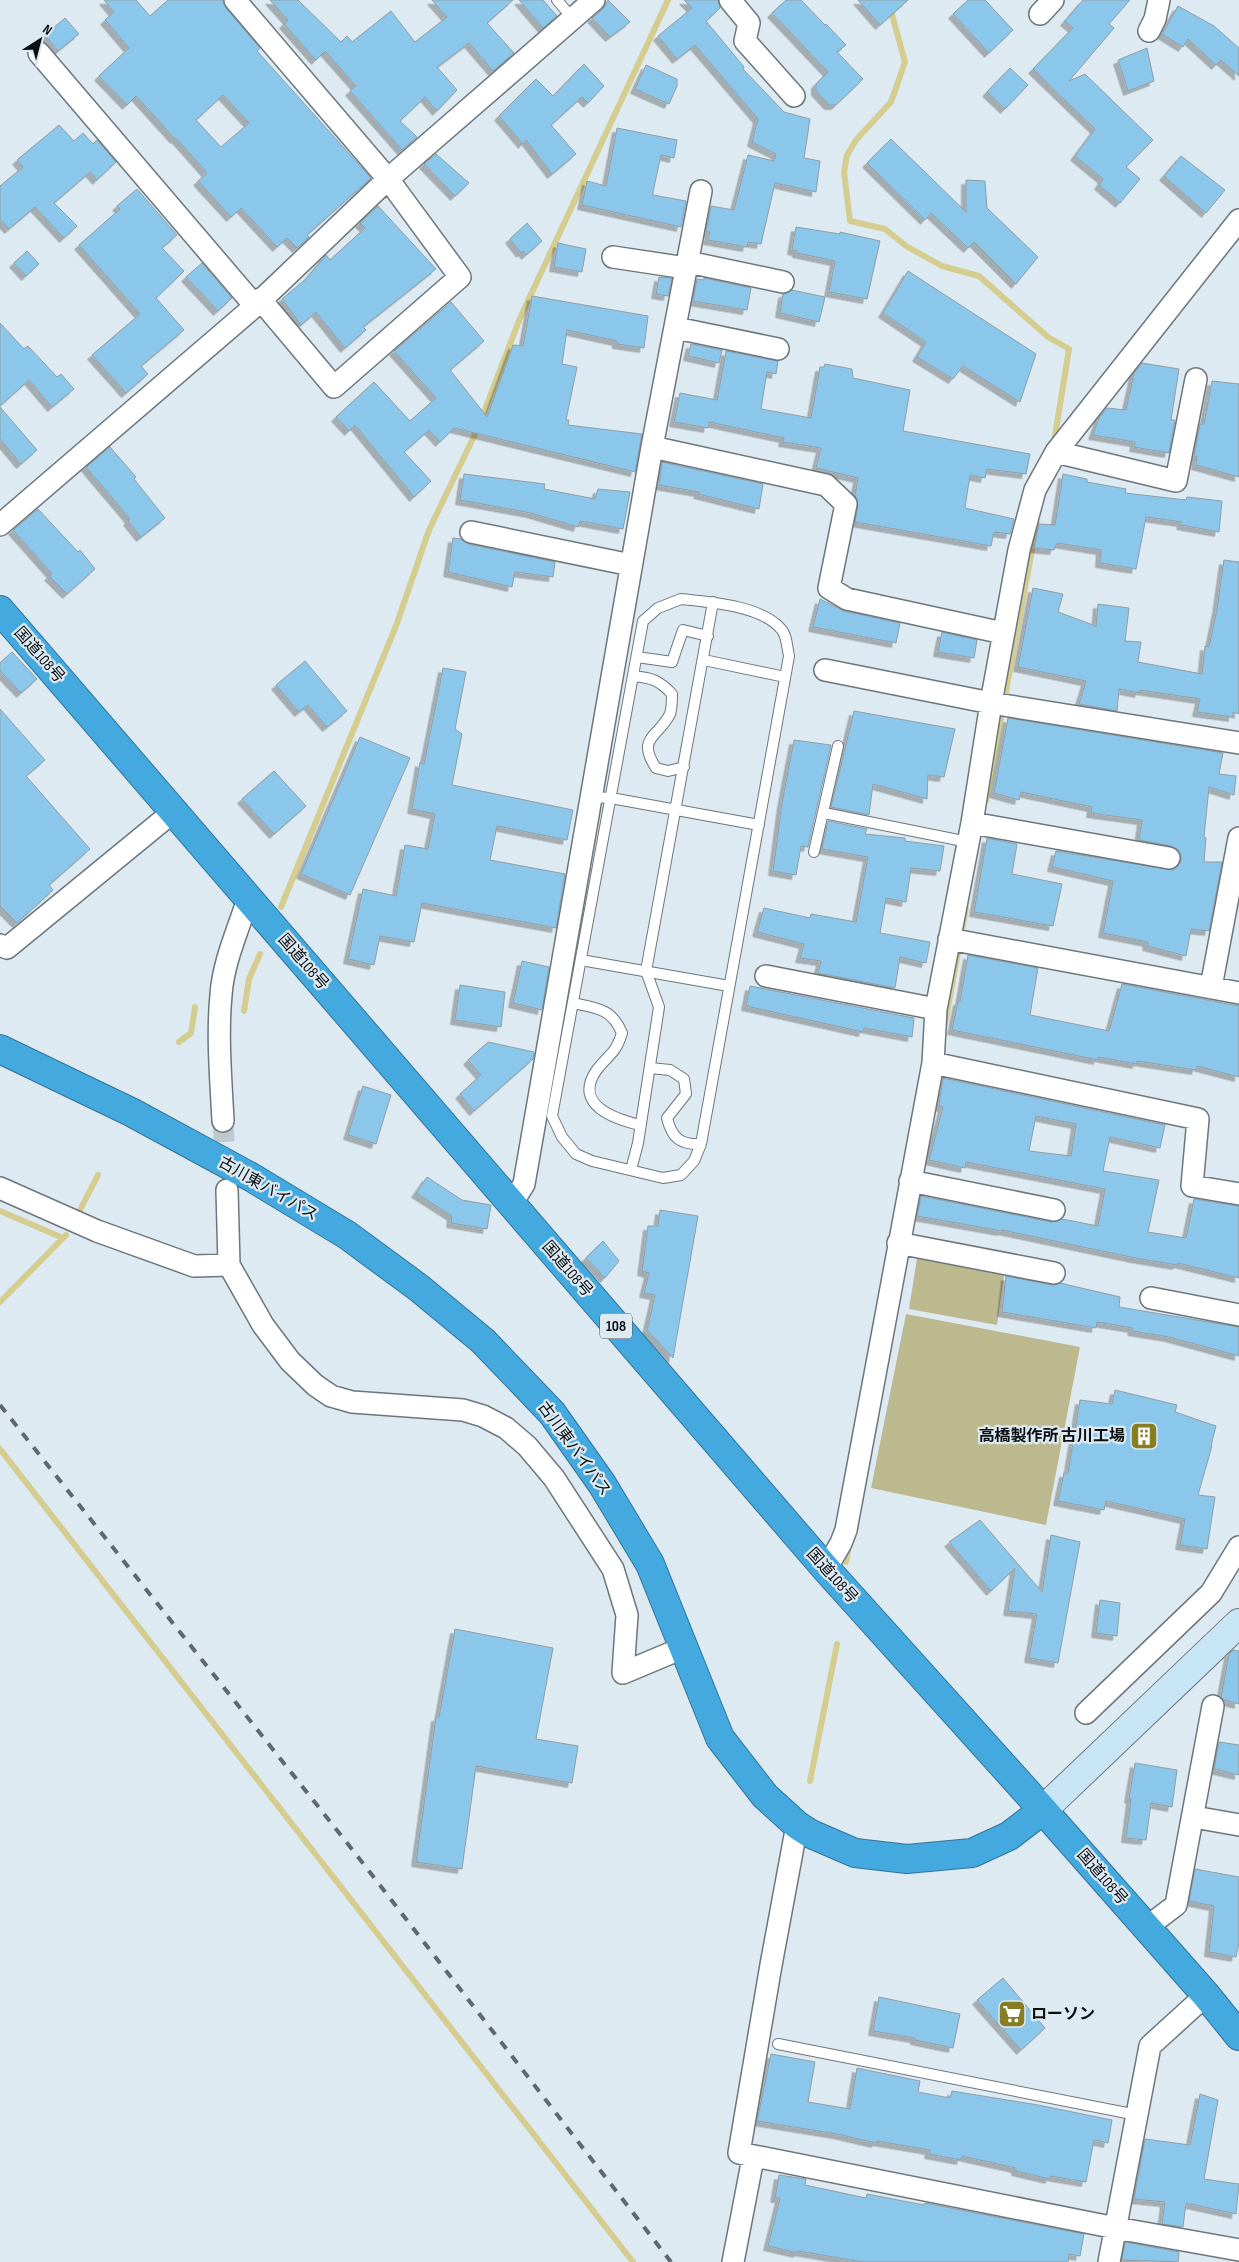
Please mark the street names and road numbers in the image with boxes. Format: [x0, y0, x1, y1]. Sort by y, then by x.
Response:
street label: 国道108号 [10, 623, 68, 687]
street label: 国道108号 [274, 930, 332, 994]
street label: 古川東バイパス [215, 1153, 321, 1225]
street label: 国道108号 [538, 1237, 596, 1301]
road number: 108 [600, 1314, 632, 1338]
street label: 古川東バイパス [533, 1398, 615, 1500]
street label: 国道108号 [802, 1544, 862, 1608]
street label: 国道108号 [1073, 1845, 1131, 1909]

